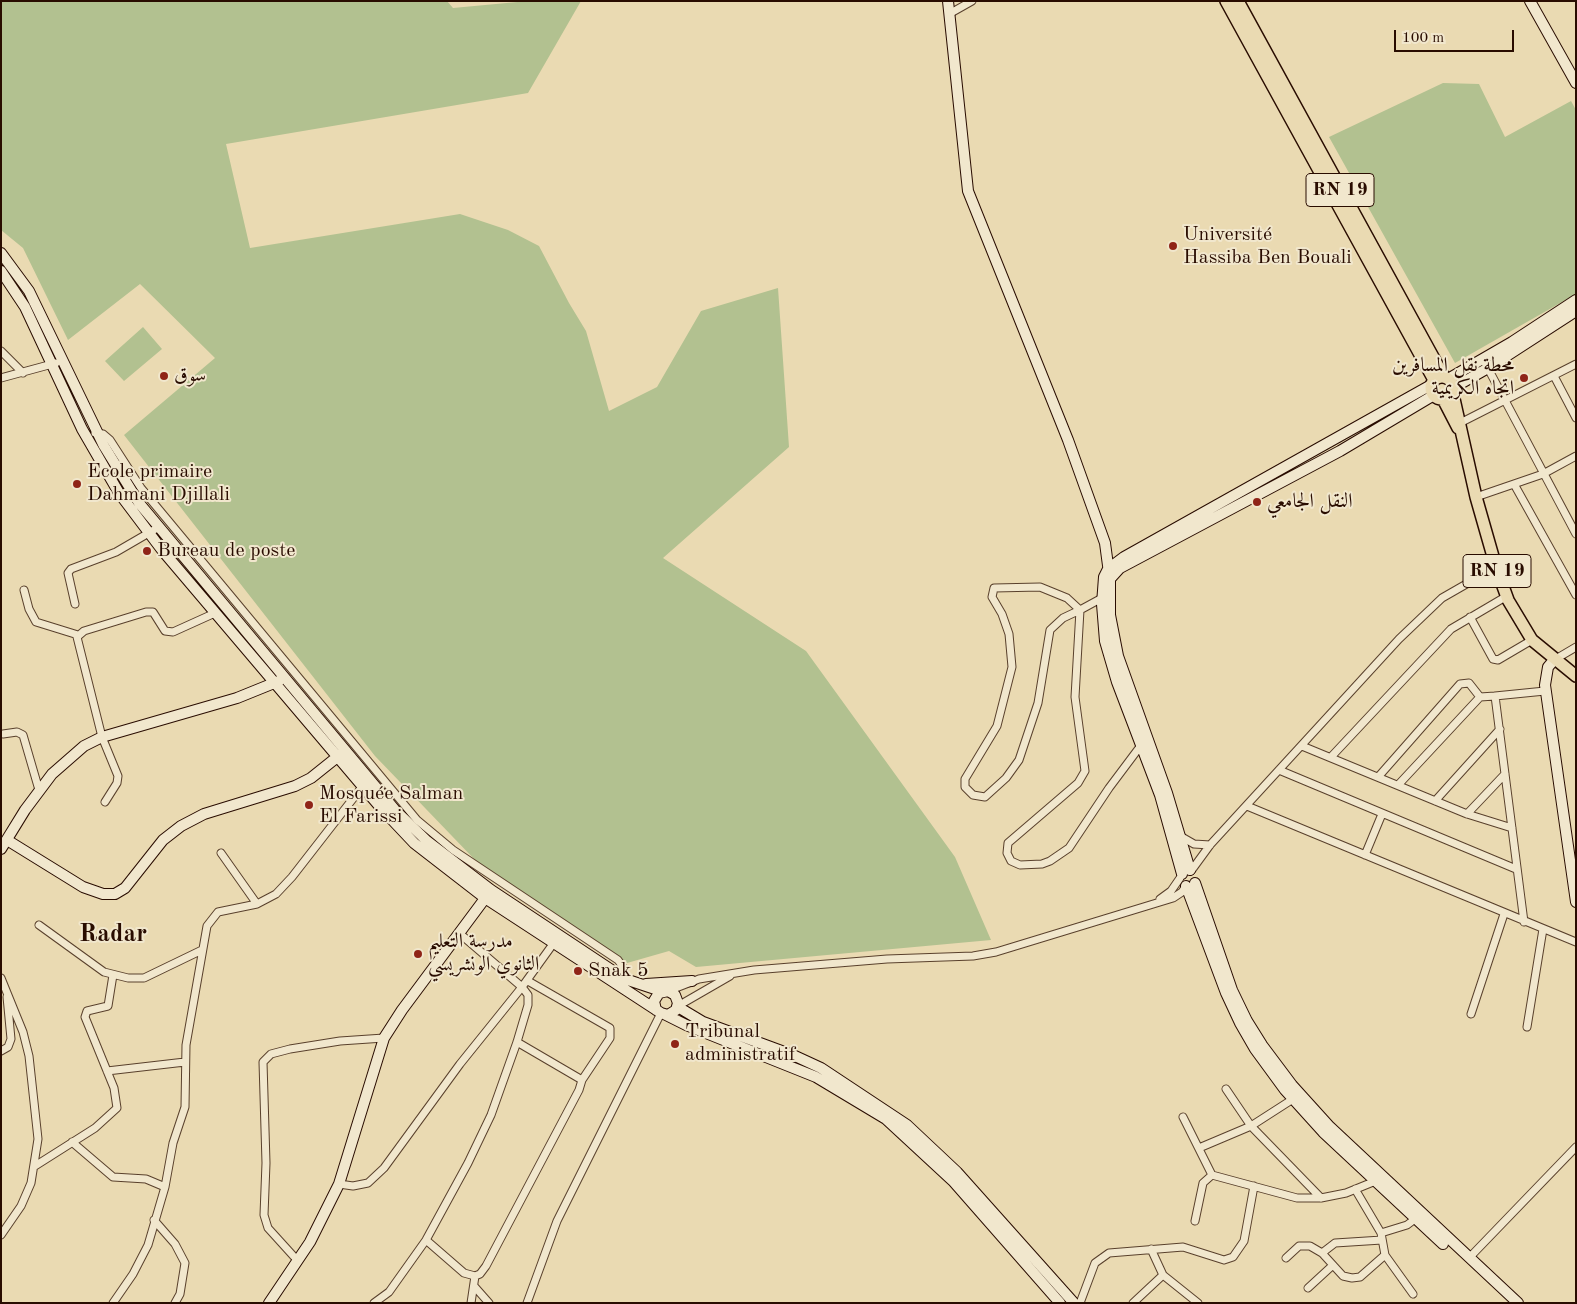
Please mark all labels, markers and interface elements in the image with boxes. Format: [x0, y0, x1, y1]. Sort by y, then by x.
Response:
scale bar [1397, 20, 1517, 52]
text: 100 m [1402, 31, 1444, 46]
road number: RN 19 [1306, 174, 1374, 206]
place label: Université Hassiba Ben Bouali [1183, 223, 1352, 270]
marker: Université Hassiba Ben Bouali [1167, 240, 1179, 252]
place label: محطة نقل المسافرين اتجاه الكريمية [1392, 354, 1514, 401]
place label: سوق [174, 364, 206, 388]
marker: سوق [158, 370, 170, 382]
marker: محطة نقل المسافرين اتجاه الكريمية [1518, 372, 1530, 384]
place label: Ecole primaire Dahmani Djillali [87, 460, 230, 507]
marker: Ecole primaire Dahmani Djillali [71, 478, 83, 490]
place label: النقل الجامعي [1267, 490, 1353, 514]
marker: النقل الجامعي [1251, 496, 1263, 508]
place label: Bureau de poste [157, 539, 295, 563]
marker: Bureau de poste [141, 545, 153, 557]
road number: RN 19 [1463, 554, 1531, 588]
place label: Mosquée Salman El Farissi [319, 782, 463, 829]
marker: Mosquée Salman El Farissi [303, 799, 315, 811]
district label: Radar [79, 919, 147, 949]
place label: مدرسة التعليم الثانوي الونشريسي [428, 930, 539, 977]
marker: مدرسة التعليم الثانوي الونشريسي [412, 948, 424, 960]
place label: Snak 5 [588, 959, 649, 983]
marker: Snak 5 [572, 965, 584, 977]
place label: Tribunal administratif [685, 1020, 796, 1067]
marker: Tribunal administratif [669, 1038, 681, 1050]

